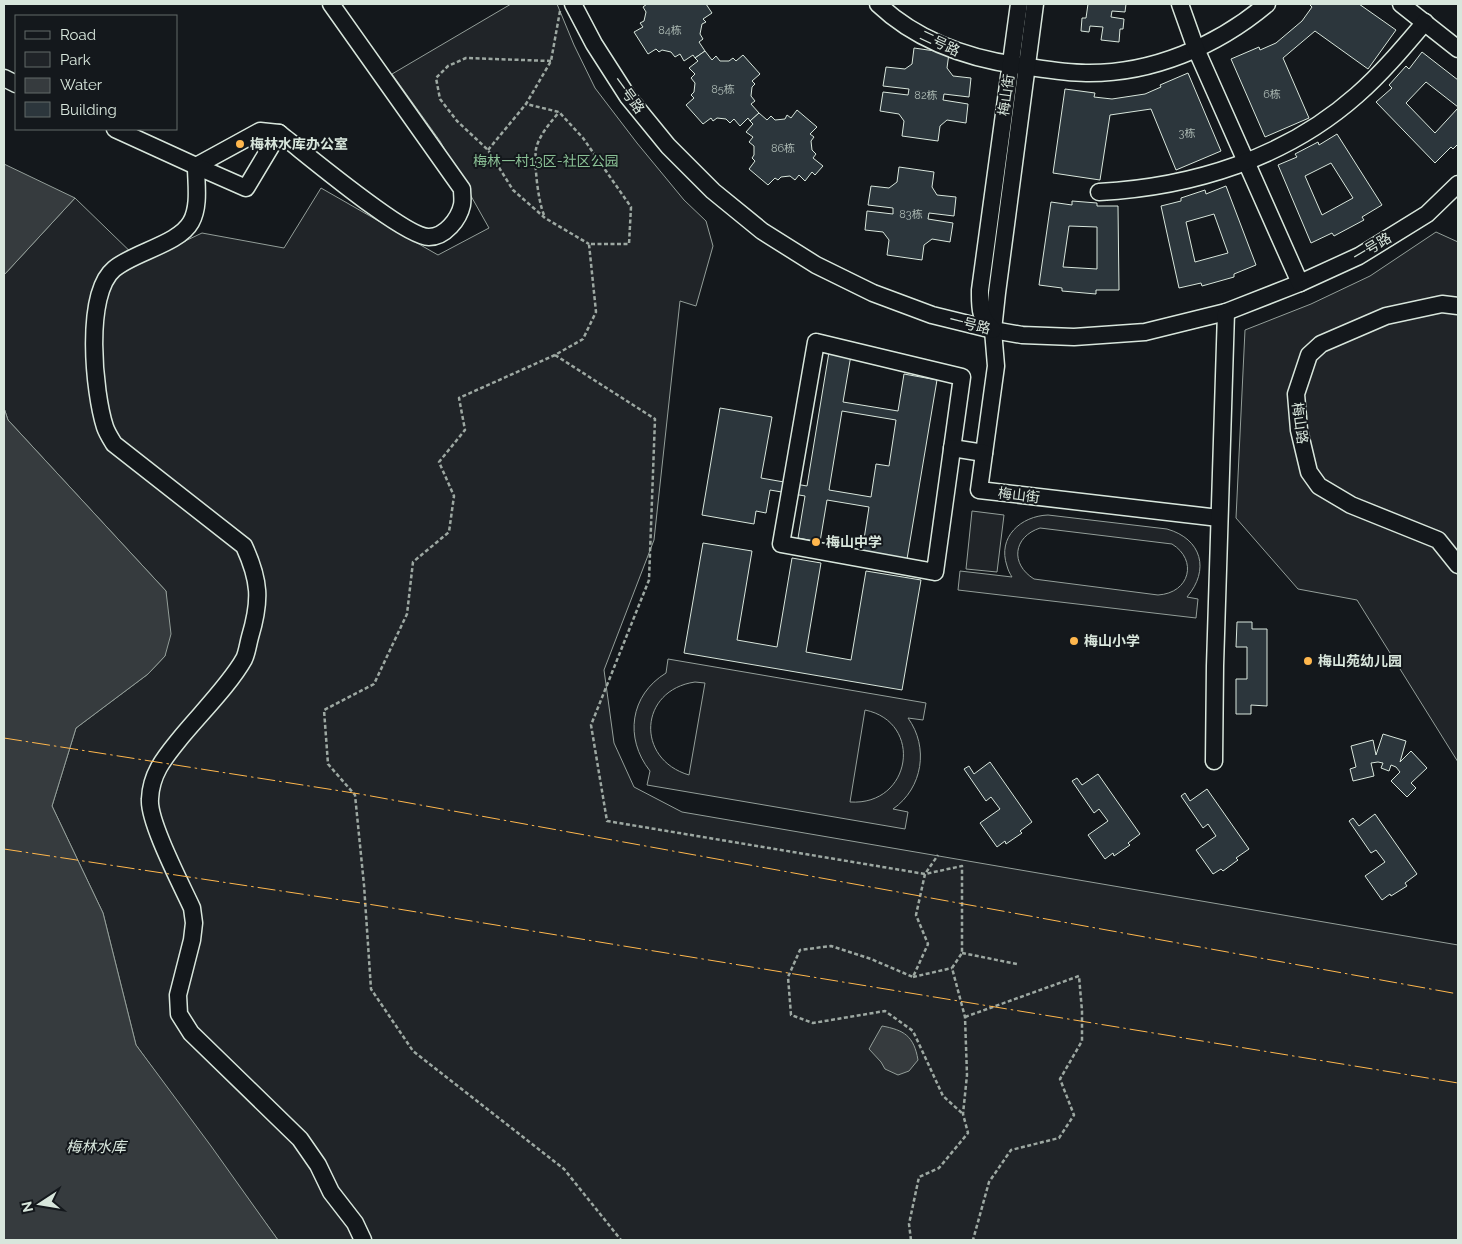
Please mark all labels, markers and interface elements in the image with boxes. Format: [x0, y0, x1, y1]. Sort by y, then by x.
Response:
legend [15, 15, 178, 130]
house number: 84栋 [658, 24, 682, 37]
text: Road [60, 26, 96, 44]
street label: 二号路 [918, 27, 962, 59]
text: Park [60, 51, 91, 69]
street label: 一号路 [610, 73, 648, 117]
street label: 梅山街 [995, 73, 1017, 117]
text: Water [60, 76, 103, 94]
house number: 85栋 [711, 83, 735, 96]
house number: 6栋 [1263, 88, 1281, 101]
house number: 82栋 [914, 89, 938, 102]
text: Building [60, 101, 117, 119]
house number: 3栋 [1179, 127, 1195, 140]
place label: 梅林水库办公室 [250, 136, 348, 152]
marker: 梅林水库办公室 [234, 138, 246, 150]
house number: 86栋 [771, 142, 795, 155]
park label: 梅林一村13区-社区公园 [473, 153, 619, 169]
house number: 83栋 [899, 208, 923, 221]
street label: 一号路 [1350, 229, 1394, 265]
street label: 一号路 [948, 311, 992, 337]
street label: 梅山路 [1289, 401, 1311, 445]
street label: 梅山街 [997, 485, 1041, 505]
place label: 梅山中学 [826, 534, 882, 550]
marker: 梅山中学 [810, 536, 822, 548]
place label: 梅山小学 [1084, 633, 1140, 649]
marker: 梅山小学 [1068, 635, 1080, 647]
place label: 梅山苑幼儿园 [1318, 653, 1402, 669]
marker: 梅山苑幼儿园 [1302, 655, 1314, 667]
water label: 梅林水库 [66, 1138, 129, 1156]
north arrow [15, 1179, 65, 1229]
text: N [18, 1200, 36, 1214]

